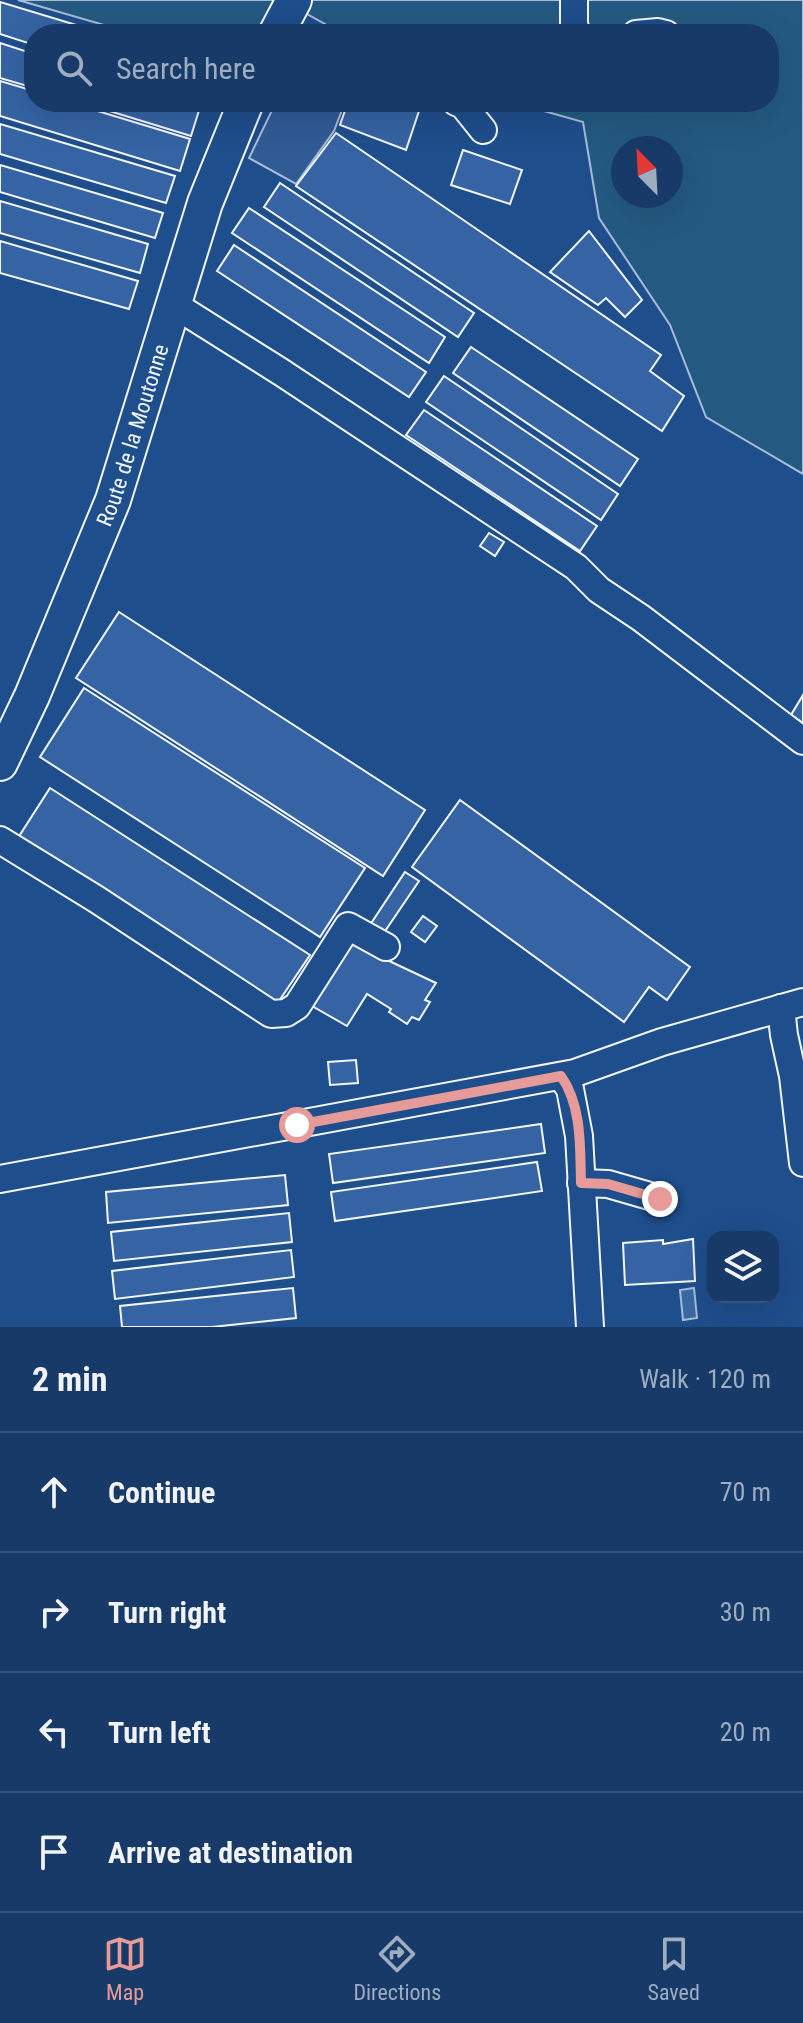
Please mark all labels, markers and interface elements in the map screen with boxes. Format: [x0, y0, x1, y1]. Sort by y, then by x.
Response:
search box [24, 24, 779, 112]
icon: search [52, 46, 96, 90]
text: Search here [116, 51, 256, 86]
north arrow [611, 136, 683, 208]
street label: Route de la Moutonne [91, 341, 173, 530]
route start [279, 1107, 315, 1143]
route end [642, 1181, 678, 1217]
map controls [707, 1231, 779, 1303]
button: layers [707, 1231, 779, 1303]
text: 2 min [32, 1359, 108, 1399]
text: Walk · 120 m [639, 1364, 771, 1394]
icon: ahead [32, 1470, 76, 1514]
text: Continue [108, 1475, 215, 1510]
text: 70 m [720, 1477, 771, 1507]
icon: right [32, 1590, 76, 1634]
text: Turn right [108, 1595, 226, 1630]
text: 30 m [720, 1597, 771, 1627]
icon: left [32, 1710, 76, 1754]
text: Turn left [108, 1715, 211, 1750]
text: 20 m [720, 1717, 771, 1747]
icon: arrive [32, 1830, 76, 1874]
text: Arrive at destination [108, 1835, 353, 1870]
tab: Map [103, 1932, 147, 2005]
tab: Directions [353, 1932, 441, 2005]
tab: Saved [648, 1932, 700, 2005]

